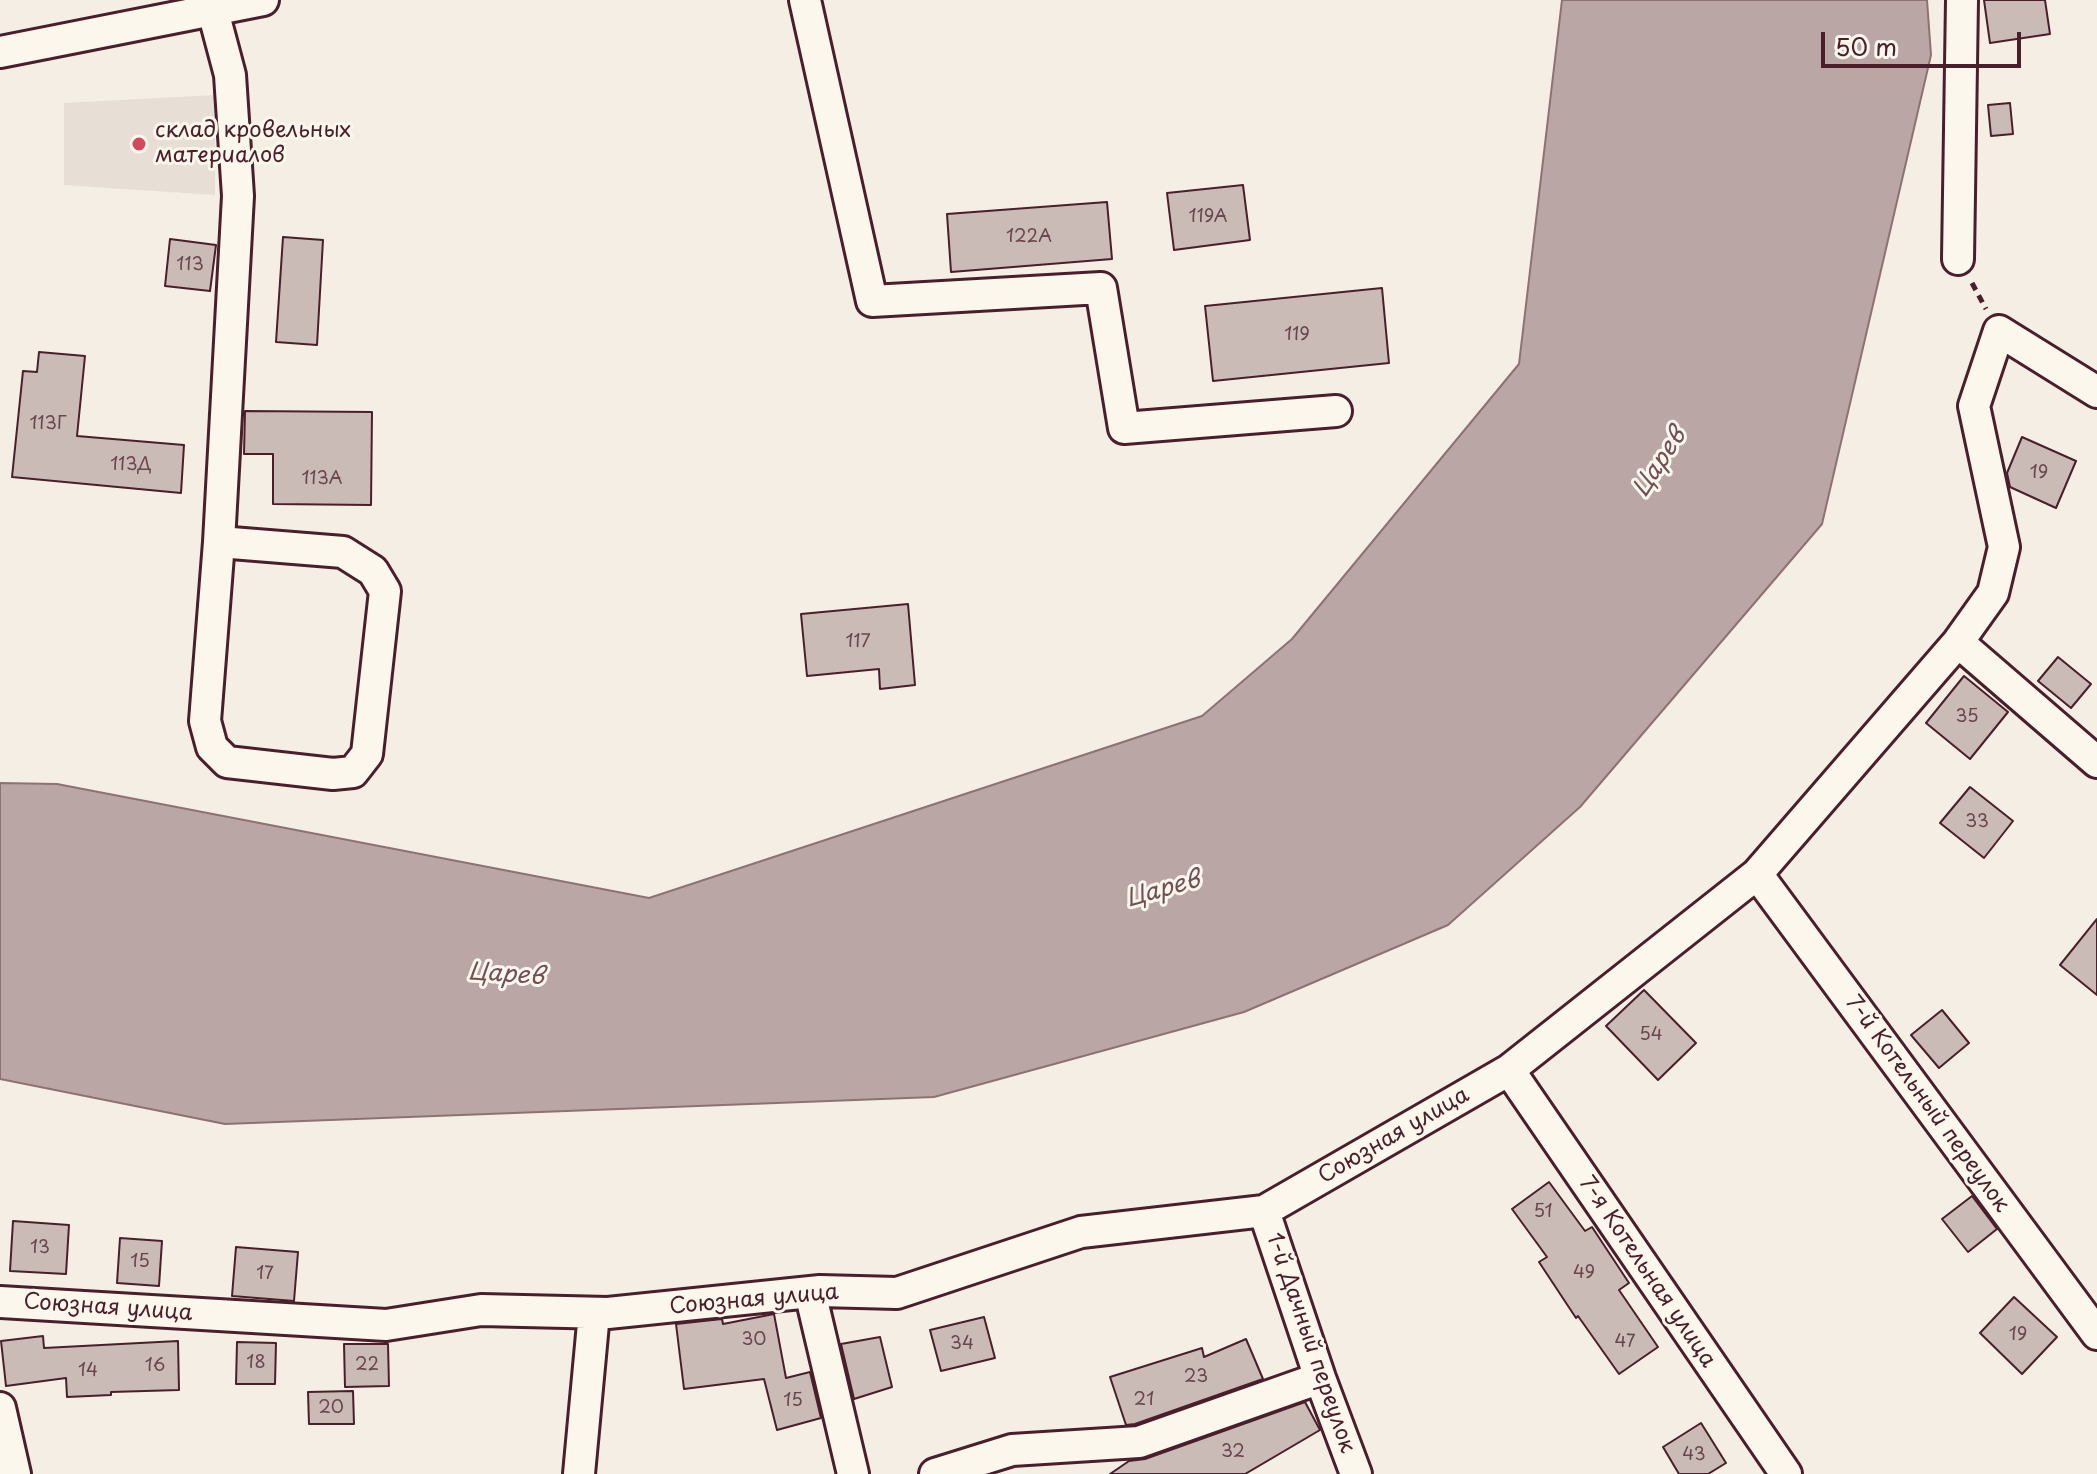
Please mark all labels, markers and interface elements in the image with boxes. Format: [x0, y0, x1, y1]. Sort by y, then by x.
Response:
scale bar [1825, 16, 2025, 66]
text: 50 m [1835, 28, 1897, 64]
place label: склад кровельных материалов [155, 118, 351, 170]
marker: склад кровельных материалов [130, 135, 148, 153]
house number: 119А [1189, 206, 1227, 228]
house number: 122А [1006, 226, 1052, 248]
house number: 113 [176, 254, 204, 276]
house number: 119 [1284, 324, 1310, 346]
house number: 113Г [29, 413, 67, 435]
water label: Царев [1627, 423, 1693, 503]
house number: 113Д [110, 454, 152, 476]
house number: 19 [2030, 462, 2048, 484]
house number: 113А [301, 468, 343, 490]
house number: 117 [845, 631, 871, 653]
house number: 35 [1955, 706, 1979, 728]
house number: 33 [1965, 811, 1989, 833]
water label: Царев [1122, 866, 1204, 914]
water label: Царев [467, 958, 545, 992]
street label: 7-й Котельный переулок [1839, 990, 2015, 1218]
house number: 54 [1639, 1024, 1663, 1046]
street label: Союзная улица [1314, 1082, 1474, 1190]
street label: 7-я Котельная улица [1573, 1171, 1721, 1373]
house number: 51 [1533, 1201, 1553, 1223]
street label: 1-й Дачный переулок [1260, 1229, 1360, 1457]
house number: 13 [30, 1237, 50, 1259]
house number: 15 [130, 1251, 150, 1273]
house number: 49 [1573, 1262, 1595, 1284]
house number: 17 [256, 1263, 274, 1285]
street label: Союзная улица [668, 1279, 840, 1321]
street label: Союзная улица [22, 1289, 194, 1327]
house number: 19 [2009, 1324, 2027, 1346]
house number: 30 [741, 1329, 767, 1351]
house number: 47 [1614, 1331, 1636, 1353]
house number: 34 [950, 1333, 974, 1355]
house number: 18 [246, 1352, 266, 1374]
house number: 22 [355, 1354, 379, 1376]
house number: 16 [145, 1355, 165, 1377]
house number: 14 [78, 1360, 98, 1382]
house number: 23 [1184, 1366, 1208, 1388]
house number: 21 [1134, 1389, 1154, 1411]
house number: 15 [783, 1390, 803, 1412]
house number: 20 [318, 1397, 344, 1419]
house number: 32 [1221, 1441, 1245, 1463]
house number: 43 [1682, 1444, 1706, 1466]

